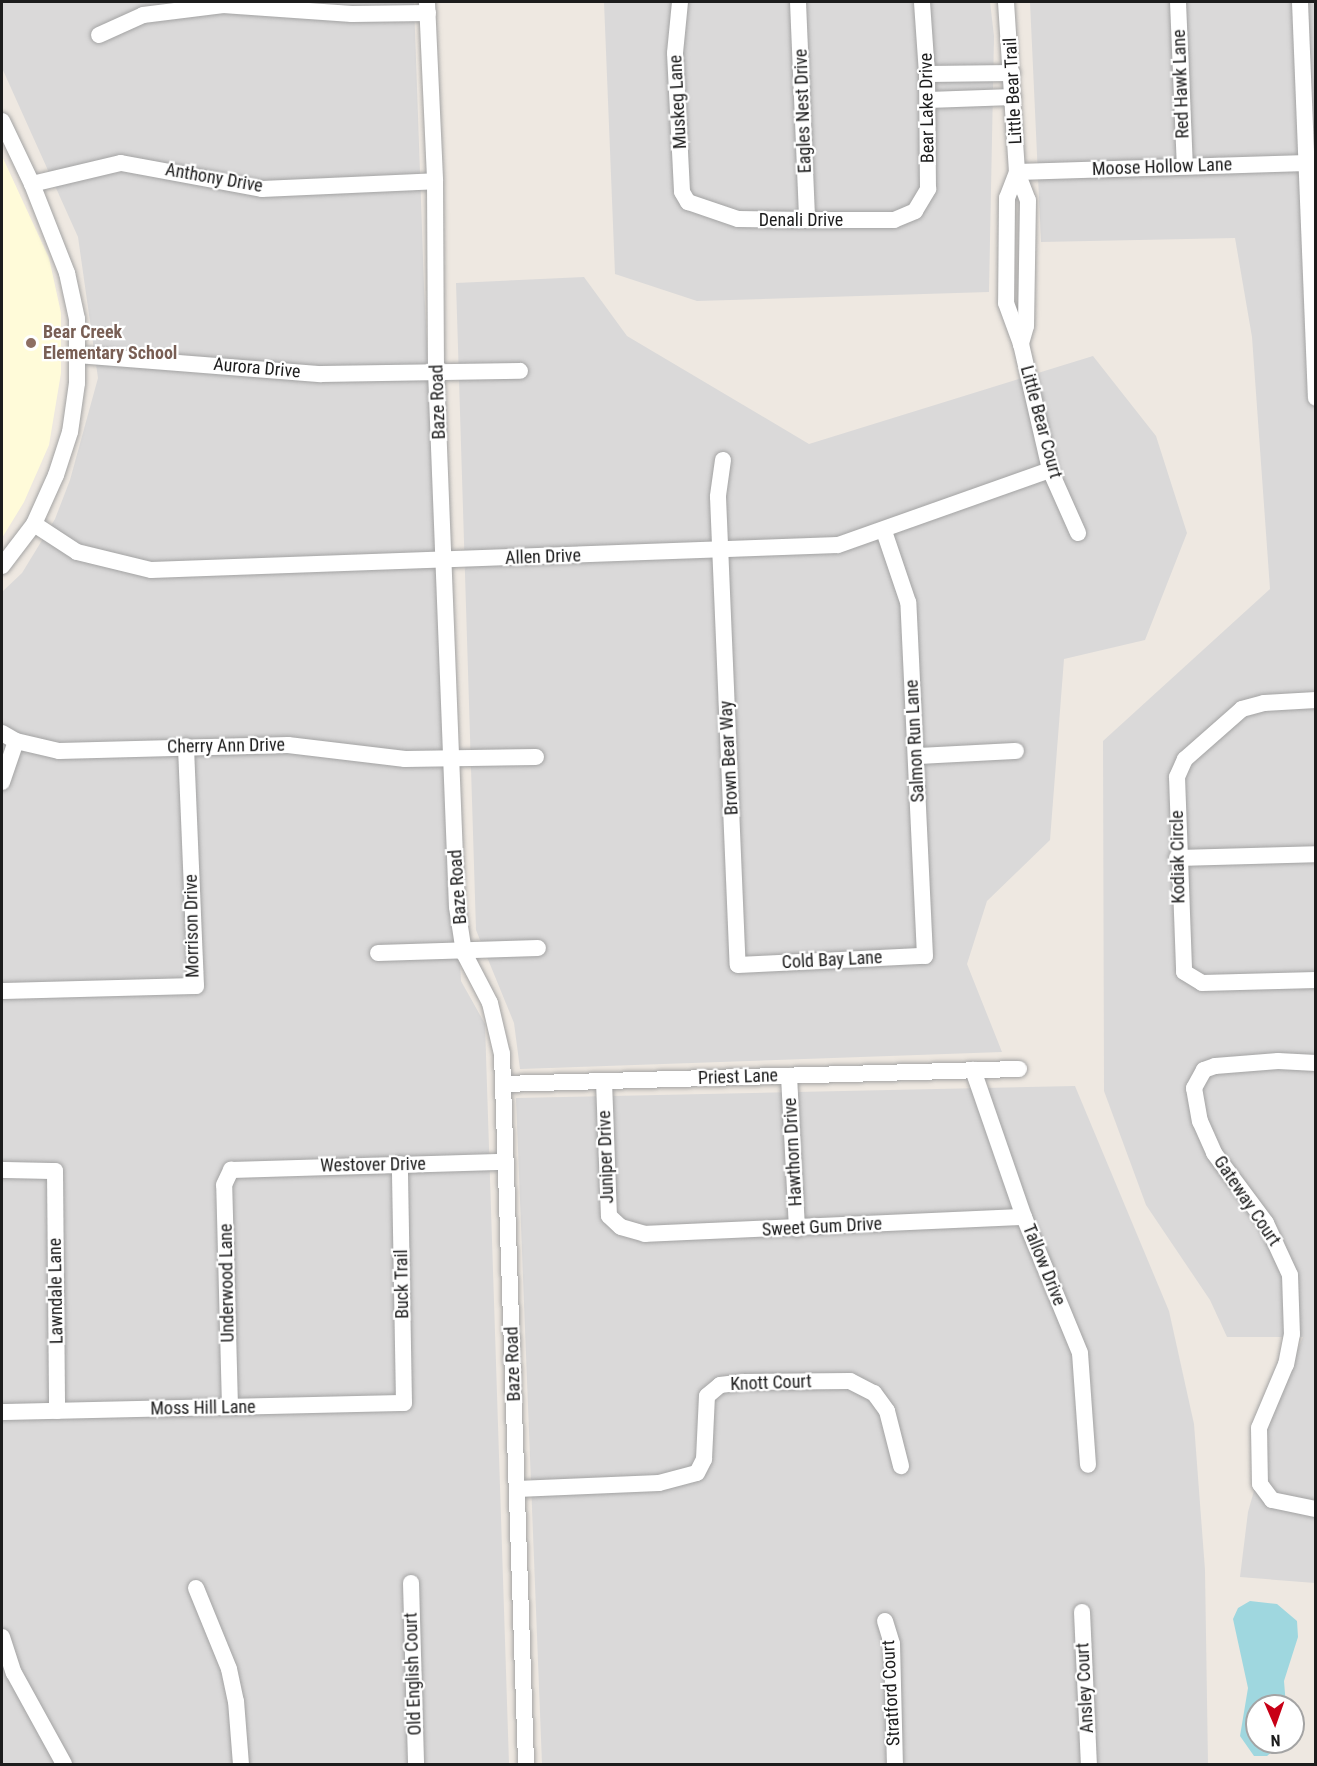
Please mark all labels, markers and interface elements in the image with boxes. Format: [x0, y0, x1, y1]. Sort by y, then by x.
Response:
street label: Red Hawk Lane [1168, 29, 1194, 139]
street label: Little Bear Trail [999, 37, 1027, 145]
street label: Eagles Nest Drive [790, 48, 816, 174]
street label: Bear Lake Drive [915, 53, 939, 163]
street label: Muskeg Lane [665, 54, 691, 150]
street label: Moose Hollow Lane [1092, 154, 1232, 180]
street label: Anthony Drive [164, 159, 264, 197]
street label: Denali Drive [759, 209, 843, 231]
place label: Bear Creek Elementary School [43, 322, 177, 364]
marker: Bear Creek Elementary School [24, 336, 38, 350]
street label: Aurora Drive [213, 353, 301, 383]
street label: Little Bear Court [1016, 363, 1066, 481]
street label: Baze Road [426, 364, 450, 440]
street label: Allen Drive [505, 545, 581, 569]
street label: Salmon Run Lane [901, 679, 929, 803]
street label: Brown Bear Way [715, 700, 743, 816]
street label: Cherry Ann Drive [167, 734, 285, 758]
street label: Kodiak Circle [1166, 810, 1190, 904]
street label: Baze Road [445, 849, 471, 925]
street label: Morrison Drive [180, 874, 204, 978]
street label: Cold Bay Lane [781, 947, 883, 973]
street label: Priest Lane [698, 1065, 778, 1089]
street label: Hawthorn Drive [779, 1097, 807, 1207]
street label: Juniper Drive [594, 1110, 618, 1204]
street label: Gateway Court [1209, 1152, 1285, 1250]
street label: Westover Drive [320, 1153, 426, 1177]
street label: Sweet Gum Drive [761, 1213, 883, 1241]
street label: Tallow Drive [1018, 1221, 1070, 1309]
street label: Underwood Lane [215, 1223, 239, 1343]
street label: Lawndale Lane [44, 1238, 68, 1344]
street label: Buck Trail [391, 1249, 413, 1319]
street label: Baze Road [501, 1326, 525, 1402]
street label: Knott Court [730, 1371, 812, 1395]
street label: Moss Hill Lane [150, 1396, 256, 1420]
street label: Old English Court [400, 1612, 426, 1736]
street label: Stratford Court [877, 1639, 905, 1747]
street label: Ansley Court [1072, 1642, 1098, 1734]
north arrow [1245, 1694, 1305, 1754]
text: N [1270, 1731, 1281, 1750]

